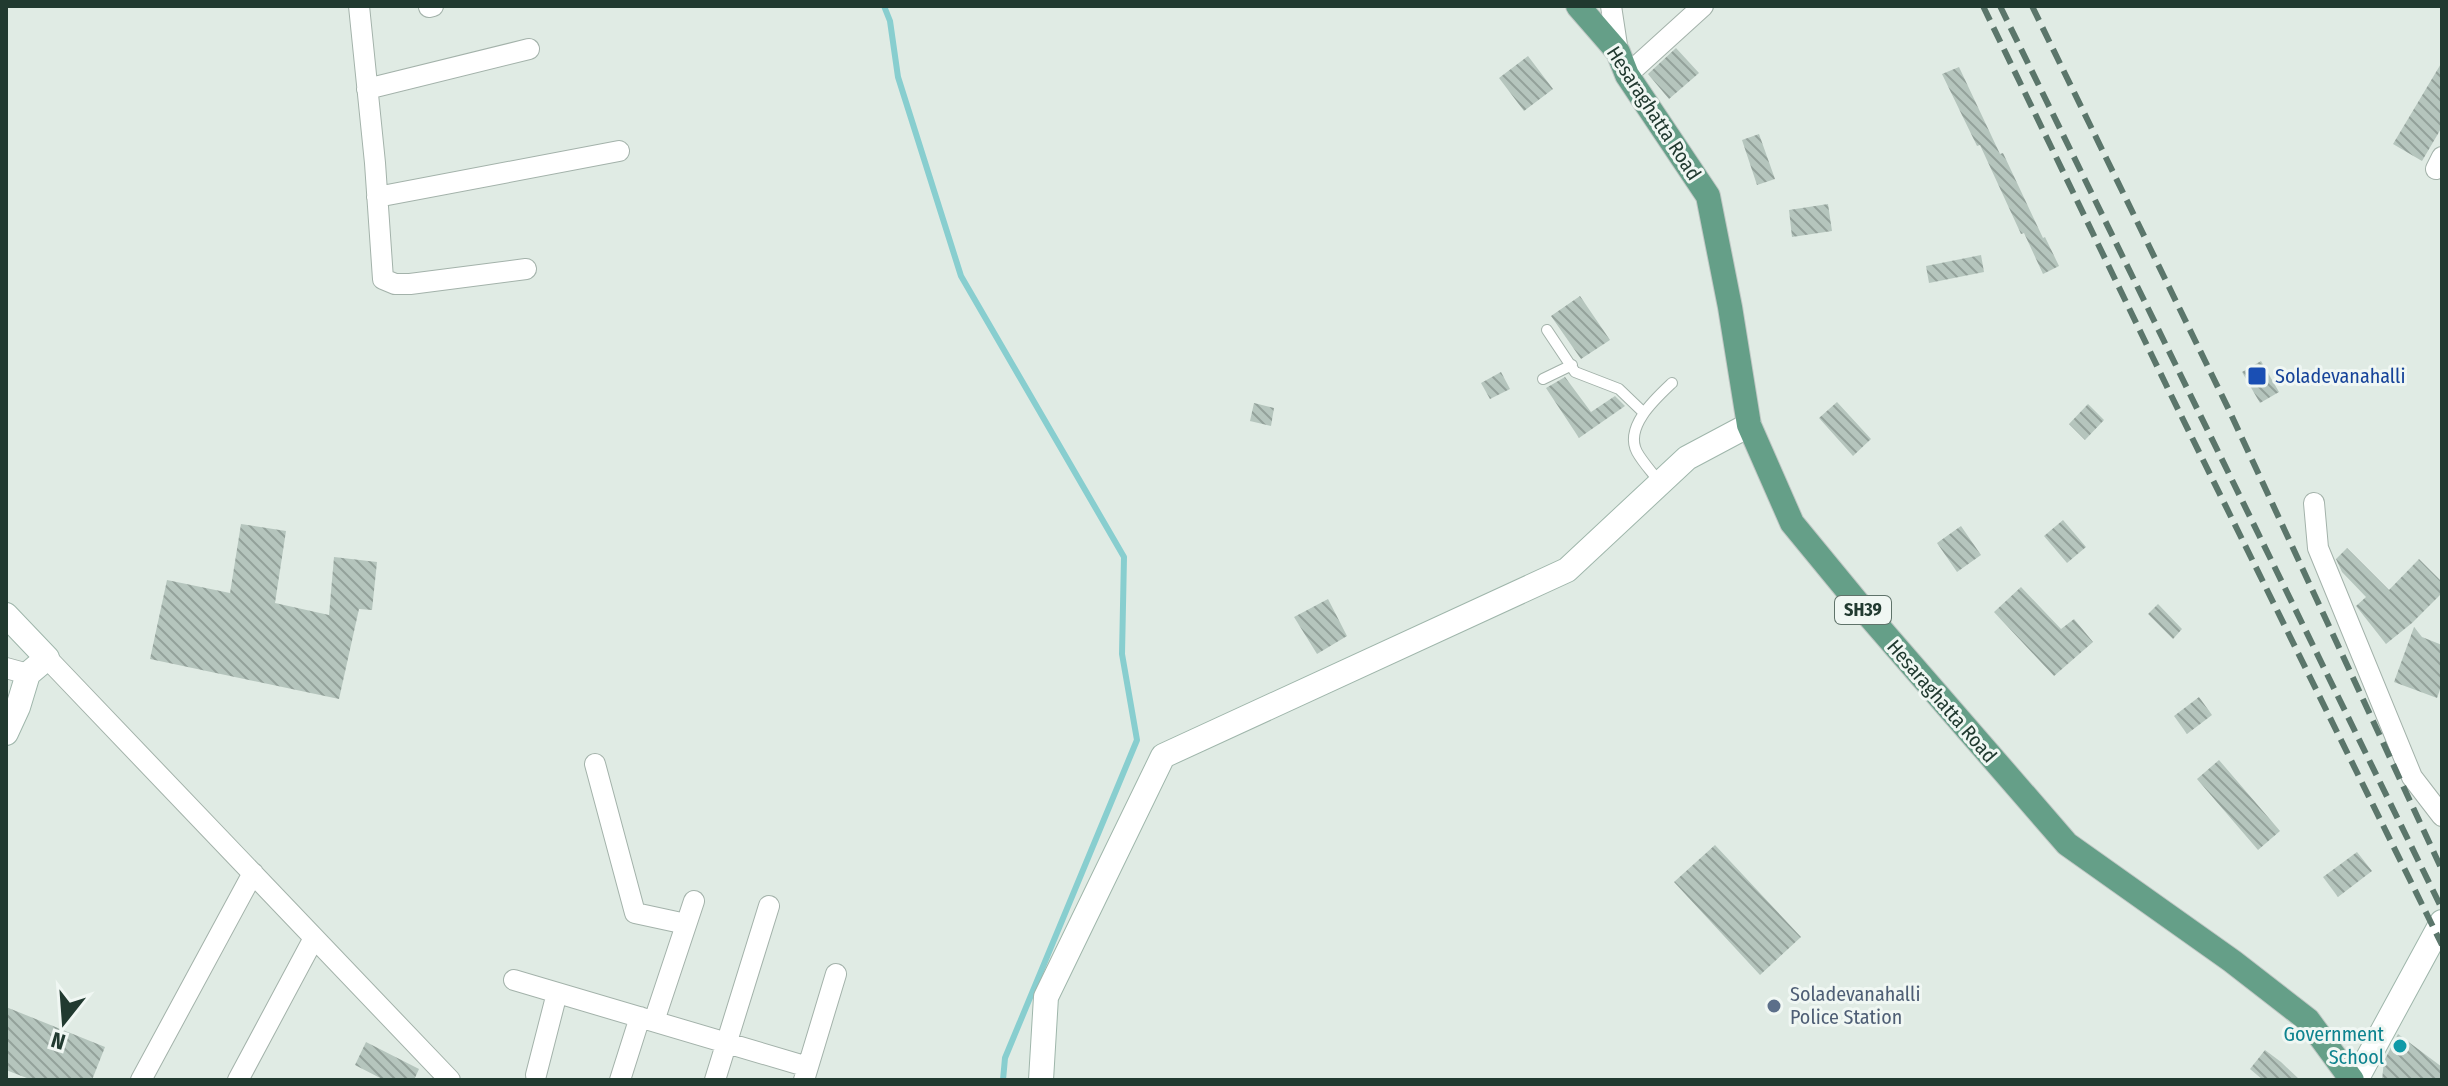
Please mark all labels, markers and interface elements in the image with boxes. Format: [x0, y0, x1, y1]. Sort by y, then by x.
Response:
street label: Hesaraghatta Road [1602, 42, 1706, 184]
place label: Soladevanahalli [2275, 364, 2405, 388]
marker: Soladevanahalli [2246, 365, 2268, 387]
road number: SH39 [1835, 596, 1891, 624]
street label: Hesaraghatta Road [1882, 635, 2002, 767]
north arrow [24, 982, 104, 1062]
place label: Soladevanahalli Police Station [1790, 982, 1920, 1029]
marker: Soladevanahalli Police Station [1765, 997, 1783, 1015]
place label: Government School [2284, 1022, 2384, 1069]
text: N [48, 1026, 69, 1055]
marker: Government School [2391, 1037, 2409, 1055]

